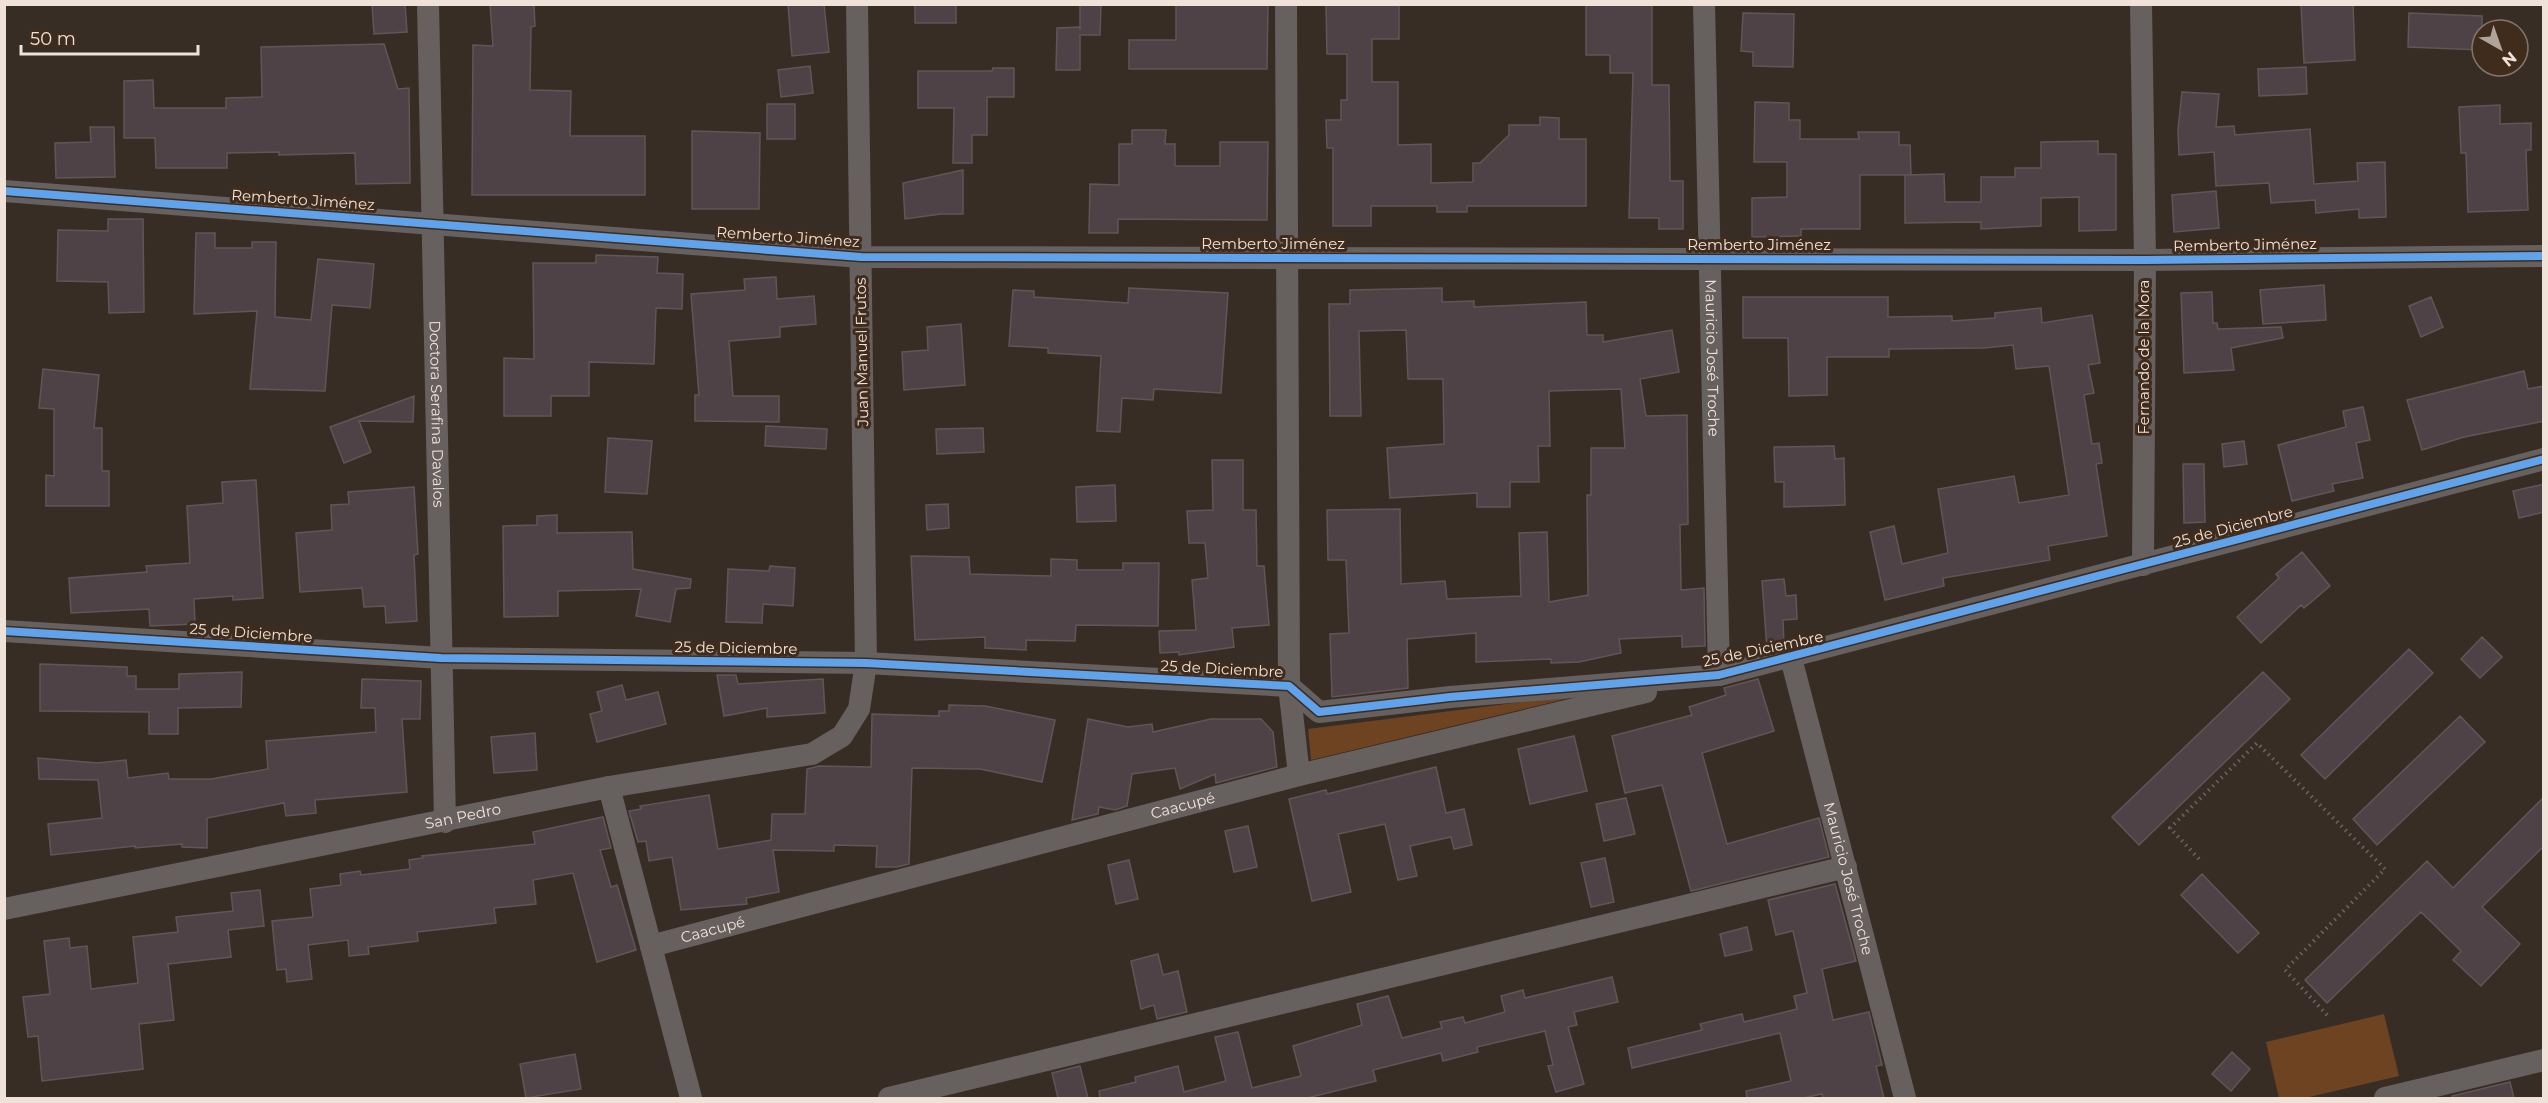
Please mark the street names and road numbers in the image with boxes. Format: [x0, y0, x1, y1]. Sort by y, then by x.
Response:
street label: Remberto Jiménez [231, 185, 376, 214]
street label: Remberto Jiménez [716, 222, 861, 251]
street label: Remberto Jiménez [1201, 234, 1345, 253]
street label: Remberto Jiménez [2173, 234, 2317, 255]
street label: Remberto Jiménez [1687, 235, 1831, 254]
street label: Juan Manuel Frutos [851, 277, 872, 428]
street label: Mauricio José Troche [1701, 279, 1724, 437]
street label: Fernando de la Mora [2134, 280, 2153, 434]
street label: Doctora Serafina Davalos [426, 320, 448, 508]
street label: 25 de Diciembre [2171, 501, 2295, 552]
street label: 25 de Diciembre [189, 619, 313, 646]
street label: 25 de Diciembre [1701, 626, 1825, 671]
street label: 25 de Diciembre [674, 637, 798, 658]
street label: 25 de Diciembre [1160, 656, 1284, 681]
street label: Caacupé [1148, 788, 1217, 823]
street label: San Pedro [423, 799, 502, 833]
street label: Mauricio José Troche [1820, 800, 1878, 957]
street label: Caacupé [678, 912, 747, 947]

